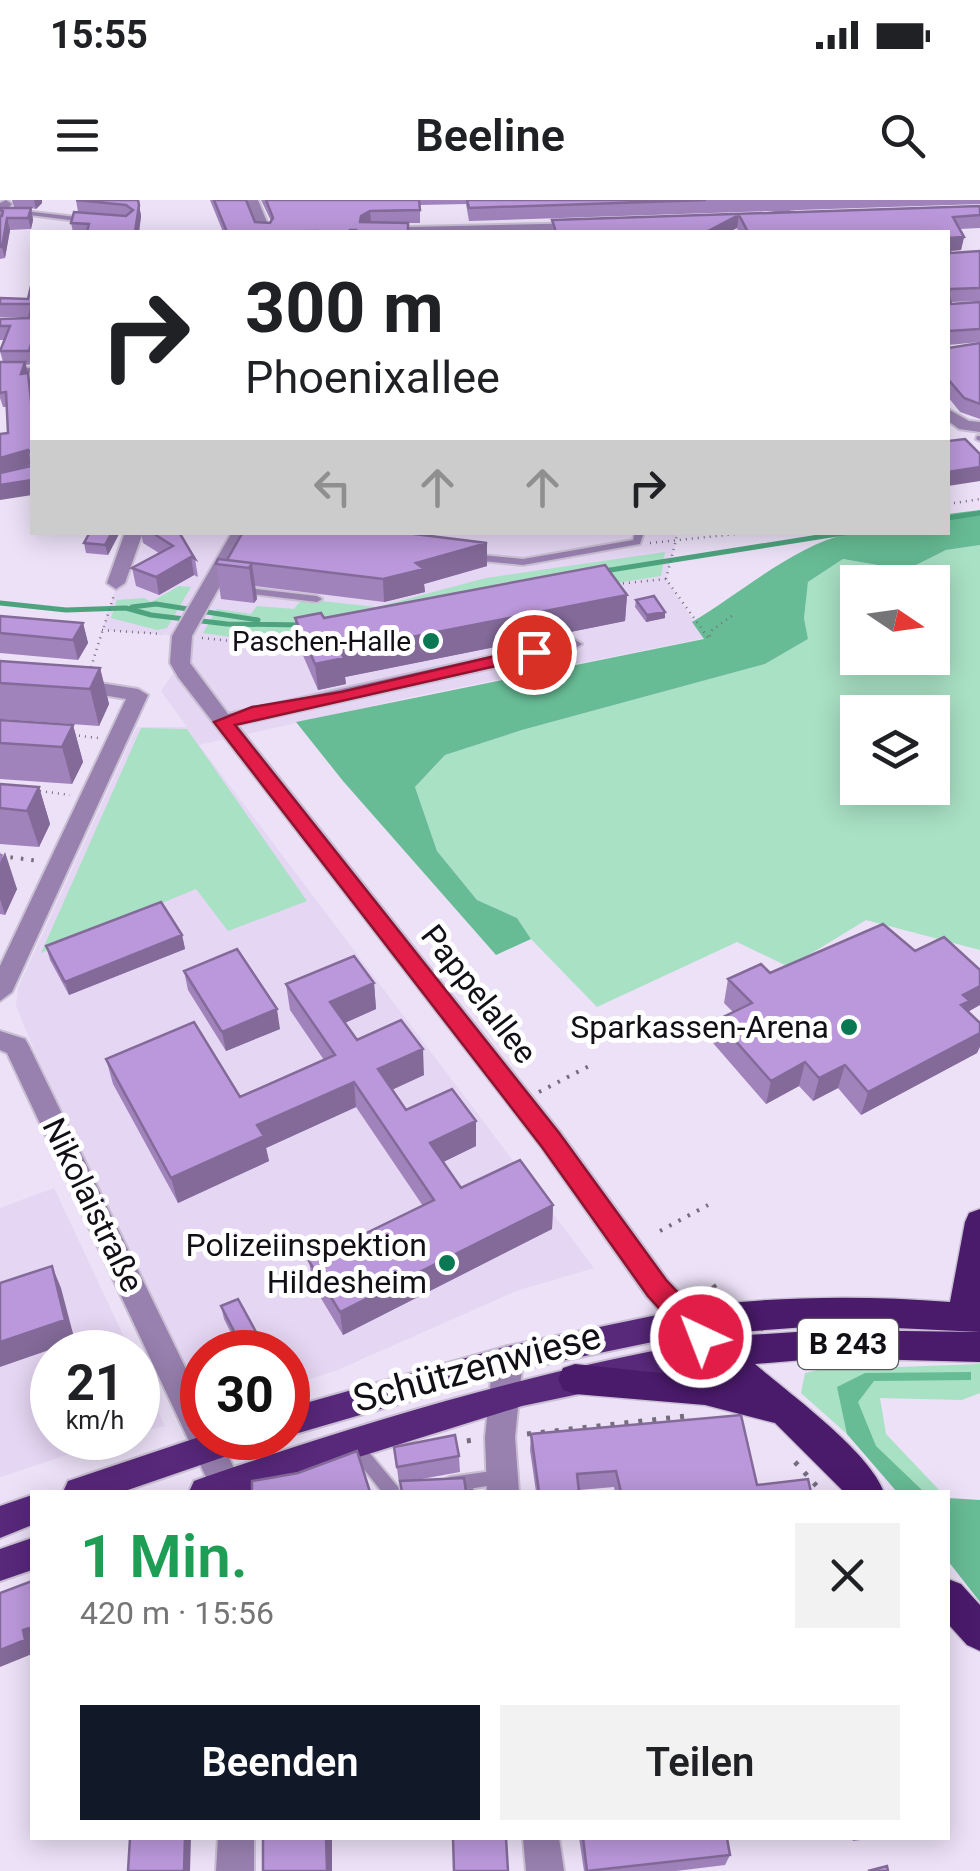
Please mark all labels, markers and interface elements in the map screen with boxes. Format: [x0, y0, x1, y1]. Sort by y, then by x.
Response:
text: 15:55 [50, 13, 148, 57]
icon: menu [50, 108, 105, 163]
icon: search [875, 108, 930, 163]
text: Beeline [415, 109, 565, 162]
text: 300 m [245, 267, 444, 349]
icon: right [80, 270, 210, 400]
text: Phoenixallee [245, 351, 500, 404]
icon: left [305, 460, 360, 515]
icon: ahead [410, 460, 465, 515]
icon: ahead [515, 460, 570, 515]
icon: right [620, 460, 675, 515]
north arrow [840, 565, 950, 675]
map controls [840, 565, 950, 805]
pin [492, 610, 577, 695]
place label: Paschen-Halle [232, 625, 411, 658]
icon: arrive [507, 625, 562, 680]
marker: Paschen-Halle [420, 630, 442, 652]
button: layers [840, 695, 950, 805]
street label: Pappelallee [413, 917, 545, 1071]
place label: Sparkassen-Arena [570, 1008, 829, 1046]
marker: Sparkassen-Arena [838, 1016, 860, 1038]
street label: Nikolaistraße [35, 1112, 151, 1298]
place label: Polizeiinspektion Hildesheim [186, 1226, 427, 1301]
marker: Polizeiinspektion Hildesheim [436, 1252, 458, 1274]
position arrow [649, 1285, 753, 1389]
street label: Schützenwiese [349, 1313, 605, 1421]
road number: B 243 [798, 1319, 898, 1369]
speed limit sign: 30 [180, 1330, 310, 1460]
text: 21 [66, 1354, 124, 1412]
text: km/h [66, 1406, 124, 1435]
text: 1 Min. [80, 1521, 248, 1592]
button: close [795, 1523, 900, 1628]
text: 420 m · 15:56 [80, 1594, 274, 1632]
button: Beenden [80, 1705, 480, 1820]
button: Teilen [500, 1705, 900, 1820]

